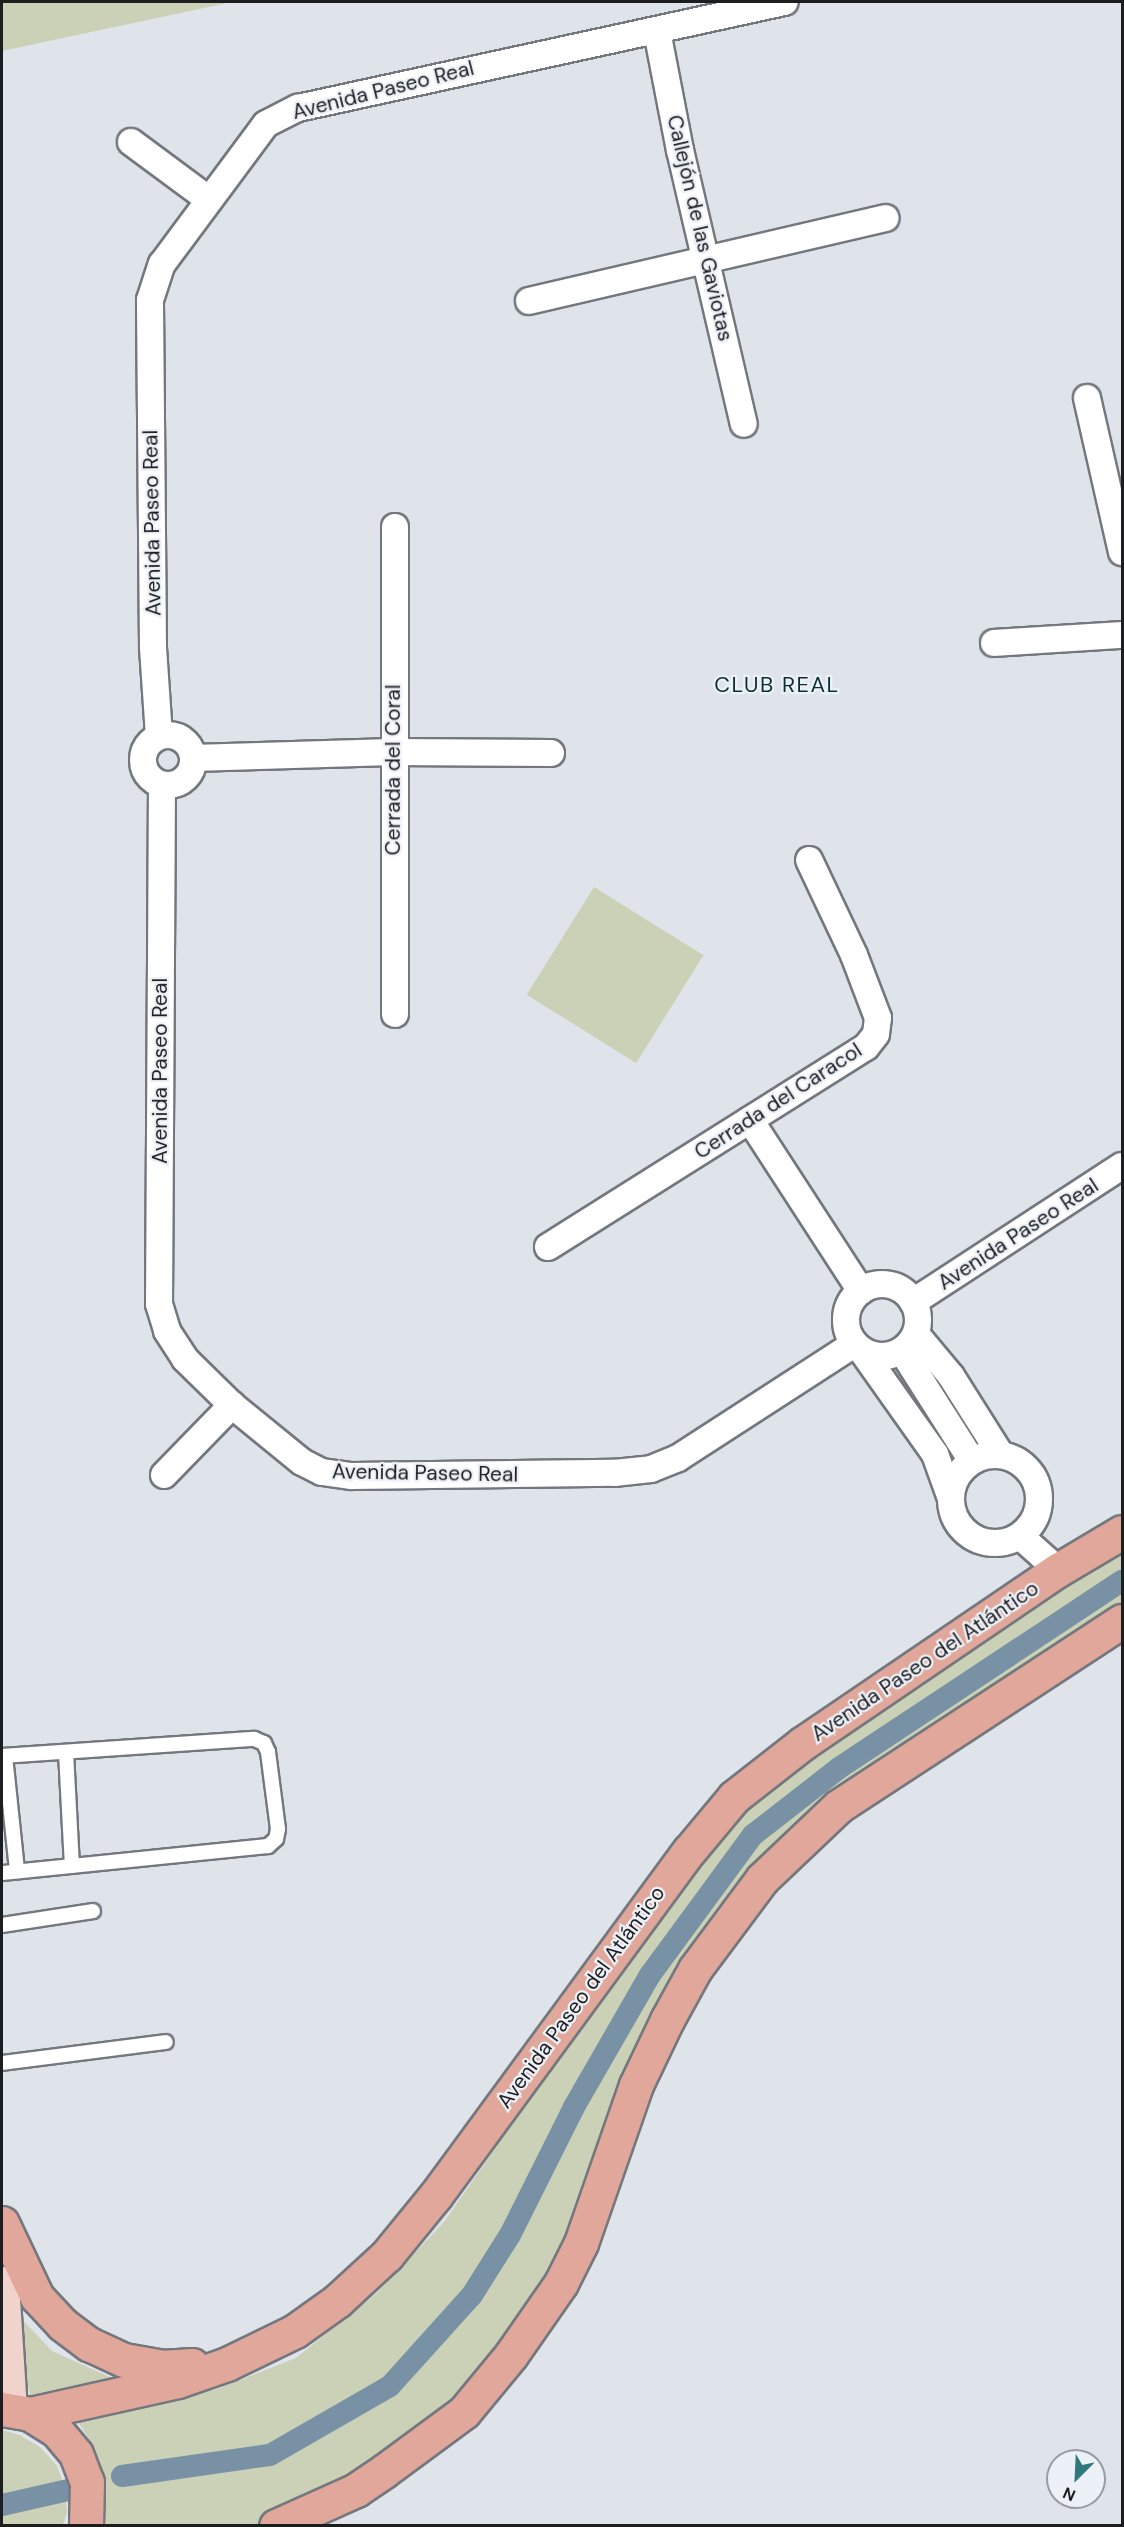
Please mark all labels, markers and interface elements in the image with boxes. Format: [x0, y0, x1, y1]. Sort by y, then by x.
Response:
street label: Avenida Paseo Real [290, 55, 476, 125]
street label: Callejón de las Gaviotas [662, 113, 738, 343]
street label: Avenida Paseo Real [138, 430, 166, 616]
district label: CLUB REAL [714, 672, 840, 698]
street label: Cerrada del Coral [380, 685, 406, 855]
street label: Avenida Paseo Real [147, 978, 173, 1164]
street label: Cerrada del Caracol [690, 1038, 866, 1164]
street label: Avenida Paseo Real [933, 1173, 1103, 1295]
street label: Avenida Paseo Real [332, 1459, 518, 1487]
street label: Avenida Paseo del Atlántico [807, 1575, 1043, 1747]
street label: Avenida Paseo del Atlántico [492, 1881, 670, 2113]
north arrow [1046, 2449, 1106, 2509]
text: N [1060, 2482, 1079, 2506]

